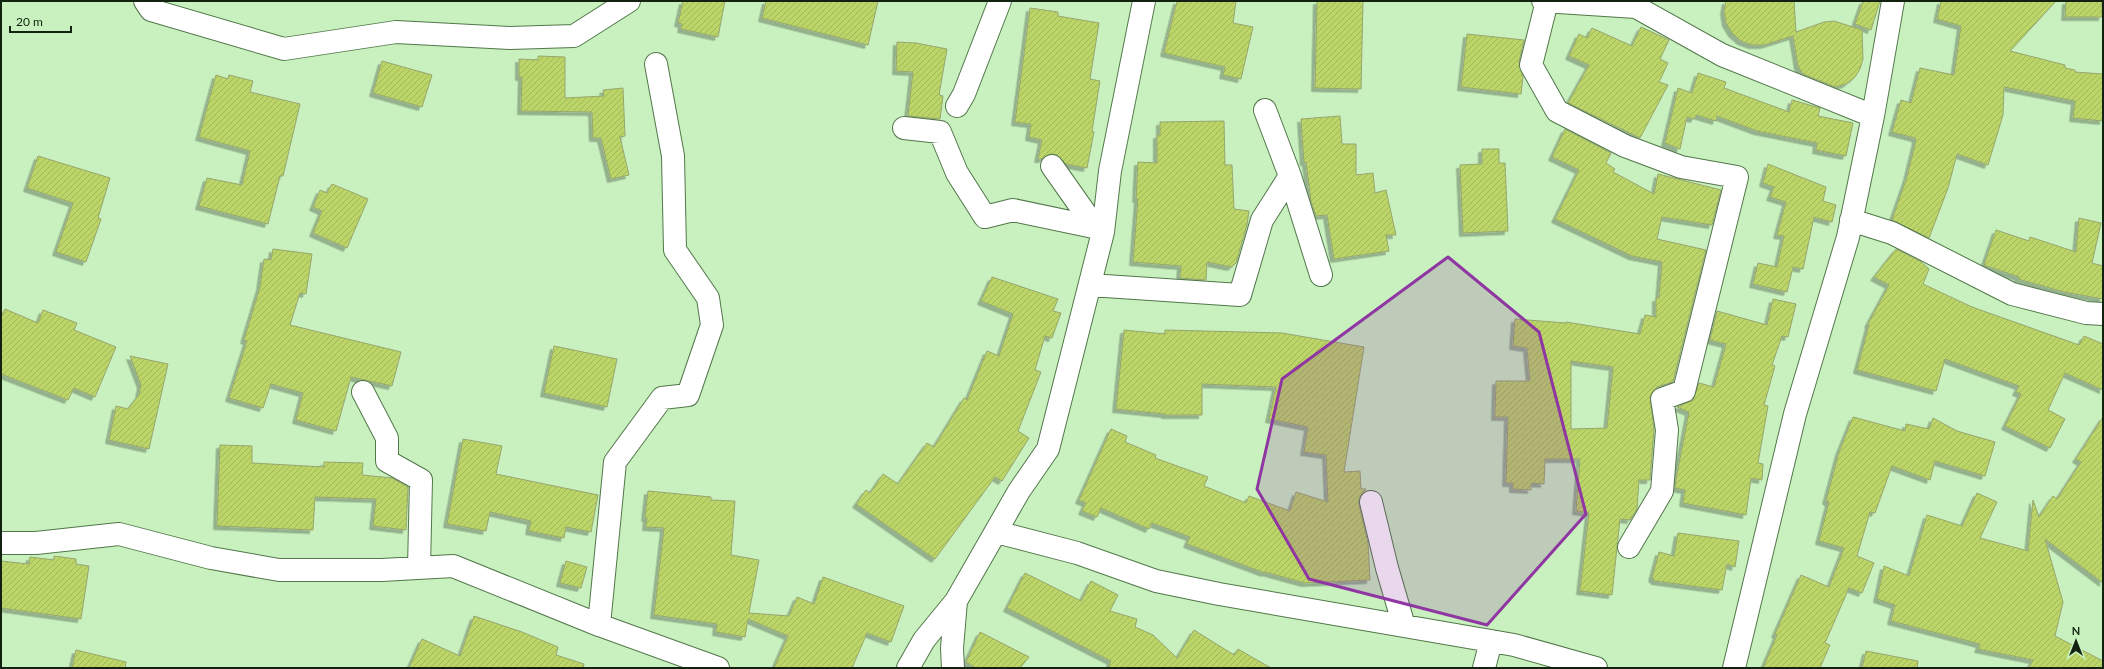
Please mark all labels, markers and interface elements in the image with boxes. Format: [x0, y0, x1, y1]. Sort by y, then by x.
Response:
scale bar [10, 8, 71, 34]
text: 20 m [16, 14, 43, 29]
north arrow [2056, 621, 2096, 661]
text: N [2072, 624, 2080, 637]

